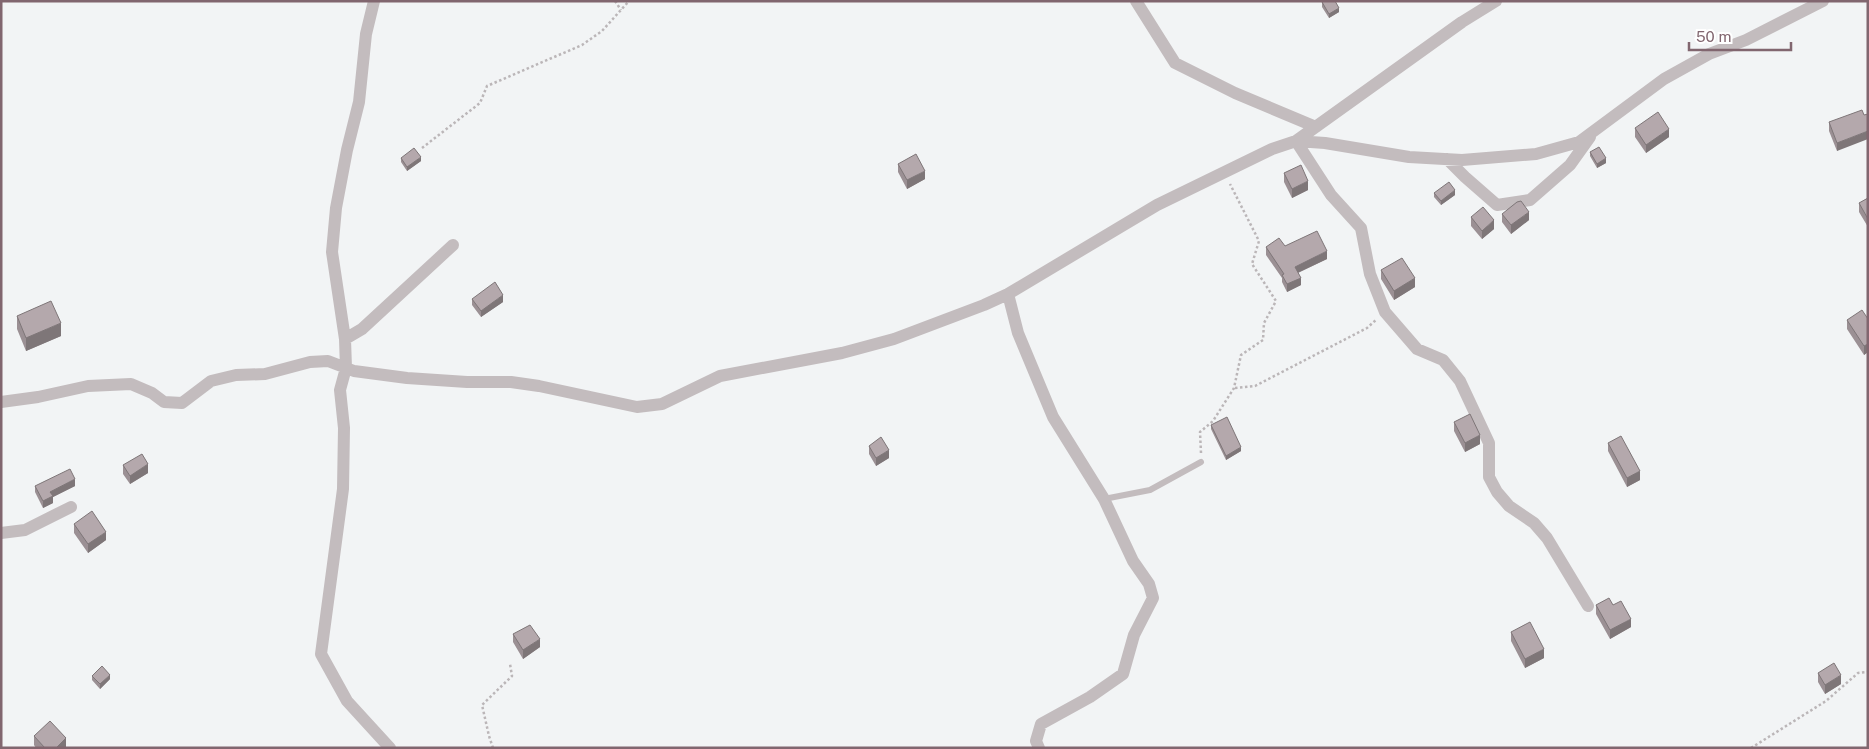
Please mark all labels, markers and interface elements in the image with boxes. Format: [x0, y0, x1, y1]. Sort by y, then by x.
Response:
scale bar [1689, 20, 1792, 52]
text: 50 m [1696, 28, 1731, 45]

